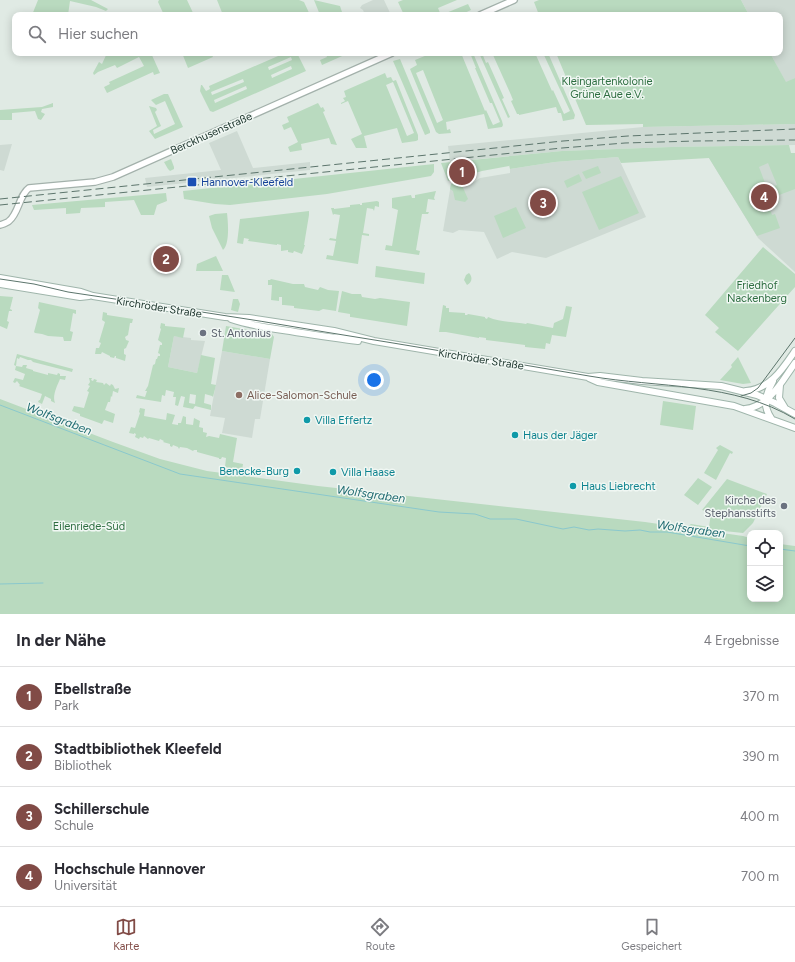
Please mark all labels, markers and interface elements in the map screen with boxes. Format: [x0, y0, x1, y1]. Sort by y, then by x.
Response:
search box [12, 12, 783, 56]
icon: search [26, 23, 48, 45]
text: Hier suchen [58, 25, 138, 43]
park label: Kleingartenkolonie Grüne Aue e.V. [562, 75, 652, 101]
street label: Berckhusenstraße [168, 110, 254, 157]
pin: 1 [449, 157, 475, 187]
marker: Hannover-Kleefeld [186, 176, 198, 188]
place label: Hannover-Kleefeld [201, 176, 293, 189]
pin: 4 [751, 182, 777, 212]
pin: 3 [530, 188, 556, 218]
pin: 2 [153, 244, 179, 274]
park label: Friedhof Nackenberg [727, 279, 787, 305]
street label: Kirchröder Straße [115, 294, 203, 321]
place label: St. Antonius [211, 327, 271, 340]
marker: St. Antonius [198, 328, 208, 338]
street label: Kirchröder Straße [437, 346, 525, 373]
your location [364, 370, 384, 390]
place label: Alice-Salomon-Schule [247, 389, 357, 402]
marker: Alice-Salomon-Schule [234, 390, 244, 400]
water label: Wolfsgraben [24, 400, 94, 438]
place label: Villa Effertz [315, 414, 372, 427]
marker: Villa Effertz [302, 415, 312, 425]
place label: Haus der Jäger [523, 429, 597, 442]
marker: Haus der Jäger [510, 430, 520, 440]
place label: Benecke-Burg [219, 465, 289, 478]
marker: Benecke-Burg [292, 466, 302, 476]
place label: Villa Haase [341, 466, 395, 479]
marker: Villa Haase [328, 467, 338, 477]
place label: Haus Liebrecht [581, 480, 656, 493]
marker: Haus Liebrecht [568, 481, 578, 491]
water label: Wolfsgraben [336, 482, 407, 506]
place label: Kirche des Stephansstifts [704, 494, 776, 520]
marker: Kirche des Stephansstifts [779, 501, 789, 511]
water label: Wolfsgraben [656, 517, 727, 541]
park label: Eilenriede-Süd [53, 520, 125, 533]
map controls [747, 530, 783, 602]
button: locate [747, 530, 783, 566]
button: layers [747, 566, 783, 602]
text: In der Nähe [16, 630, 106, 650]
text: 4 Ergebnisse [704, 633, 779, 648]
text: Ebellstraße [54, 680, 131, 698]
text: 1 [26, 689, 32, 704]
text: 370 m [742, 689, 779, 704]
text: Park [54, 698, 79, 713]
text: Stadtbibliothek Kleefeld [54, 740, 222, 758]
text: 2 [25, 749, 33, 764]
text: 390 m [742, 749, 779, 764]
text: Bibliothek [54, 758, 112, 773]
text: Schillerschule [54, 800, 149, 818]
text: 3 [25, 809, 33, 824]
text: 400 m [740, 809, 779, 824]
text: Schule [54, 818, 93, 833]
text: Hochschule Hannover [54, 860, 205, 878]
text: 4 [25, 869, 33, 884]
text: 700 m [741, 869, 779, 884]
text: Universität [54, 878, 117, 893]
tab: Karte [113, 916, 139, 953]
tab: Route [365, 916, 395, 953]
tab: Gespeichert [621, 916, 682, 953]

